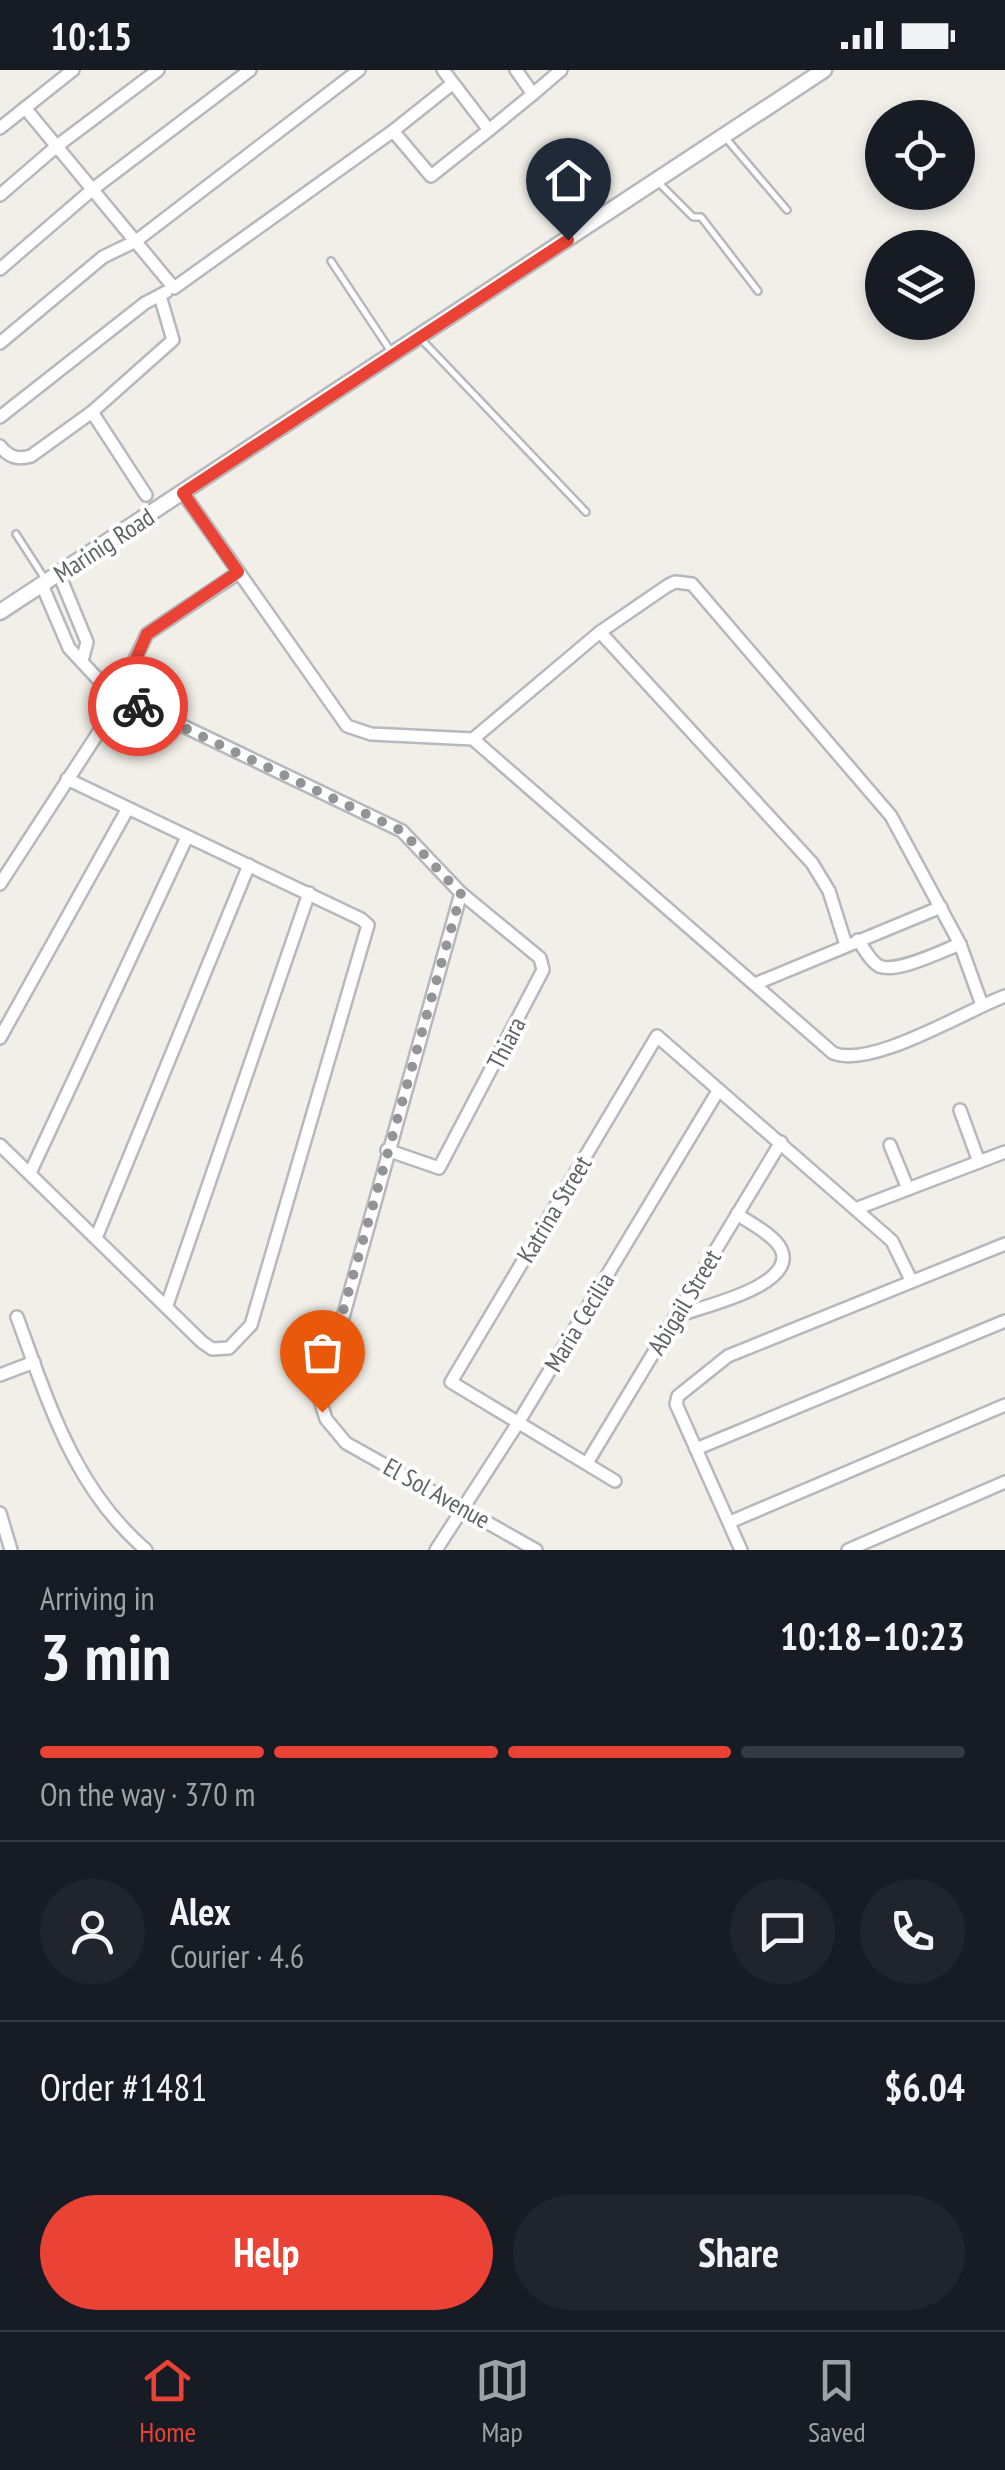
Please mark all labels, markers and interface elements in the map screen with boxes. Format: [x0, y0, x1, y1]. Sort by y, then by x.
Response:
text: 10:15 [50, 11, 132, 60]
map controls [865, 100, 975, 340]
button: locate [865, 100, 975, 210]
pin [526, 138, 611, 241]
icon: home [541, 153, 596, 208]
button: layers [865, 230, 975, 340]
street label: Marinig Road [48, 501, 160, 589]
courier [88, 656, 188, 756]
icon: bike [111, 679, 166, 734]
street label: Thiara [479, 1011, 533, 1075]
street label: Katrina Street [510, 1150, 598, 1268]
street label: Abigail Street [640, 1243, 728, 1360]
street label: Maria Cecilia [537, 1267, 621, 1377]
pin [280, 1310, 365, 1413]
icon: bag [295, 1325, 350, 1380]
street label: El Sol Avenue [378, 1451, 496, 1535]
text: Arriving in [40, 1577, 155, 1619]
text: 10:18–10:23 [780, 1611, 965, 1660]
text: 3 min [40, 1614, 171, 1698]
text: On the way · 370 m [40, 1773, 255, 1815]
button: person [40, 1879, 145, 1984]
button: chat [730, 1879, 835, 1984]
button: phone [860, 1879, 965, 1984]
text: Alex [170, 1886, 231, 1935]
text: Courier · 4.6 [170, 1935, 304, 1977]
text: Order #1481 [40, 2062, 207, 2111]
text: $6.04 [884, 2062, 965, 2111]
button: Help [40, 2195, 493, 2310]
button: Share [513, 2195, 965, 2310]
tab: Home [139, 2353, 196, 2450]
tab: Map [475, 2353, 530, 2450]
tab: Saved [808, 2353, 866, 2450]

